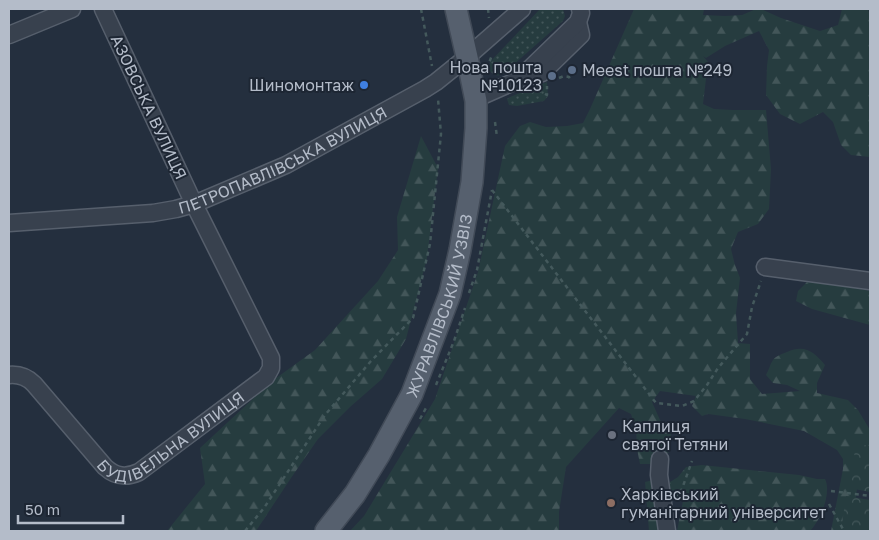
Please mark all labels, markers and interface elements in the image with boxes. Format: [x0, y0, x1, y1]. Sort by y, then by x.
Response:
street label: АЗОВСЬКА ВУЛИЦЯ [107, 32, 191, 182]
place label: Нова пошта №10123 [449, 57, 542, 95]
place label: Meest пошта №249 [582, 60, 732, 80]
marker: Meest пошта №249 [566, 64, 578, 76]
marker: Нова пошта №10123 [546, 70, 558, 82]
place label: Шиномонтаж [249, 75, 354, 95]
marker: Шиномонтаж [358, 79, 370, 91]
street label: ПЕТРОПАВЛІВСЬКА ВУЛИЦЯ [176, 102, 390, 218]
street label: ЖУРАВЛІВСЬКИЙ УЗВІЗ [402, 212, 476, 400]
street label: БУДІВЕЛЬНА ВУЛИЦЯ [93, 387, 248, 486]
place label: Каплиця святої Тетяни [622, 416, 728, 454]
marker: Каплиця святої Тетяни [606, 429, 618, 441]
place label: Харківський гуманітарний університет [621, 484, 826, 522]
scale bar [18, 492, 122, 524]
marker: Харківський гуманітарний університет [605, 497, 617, 509]
text: 50 m [25, 500, 60, 518]

